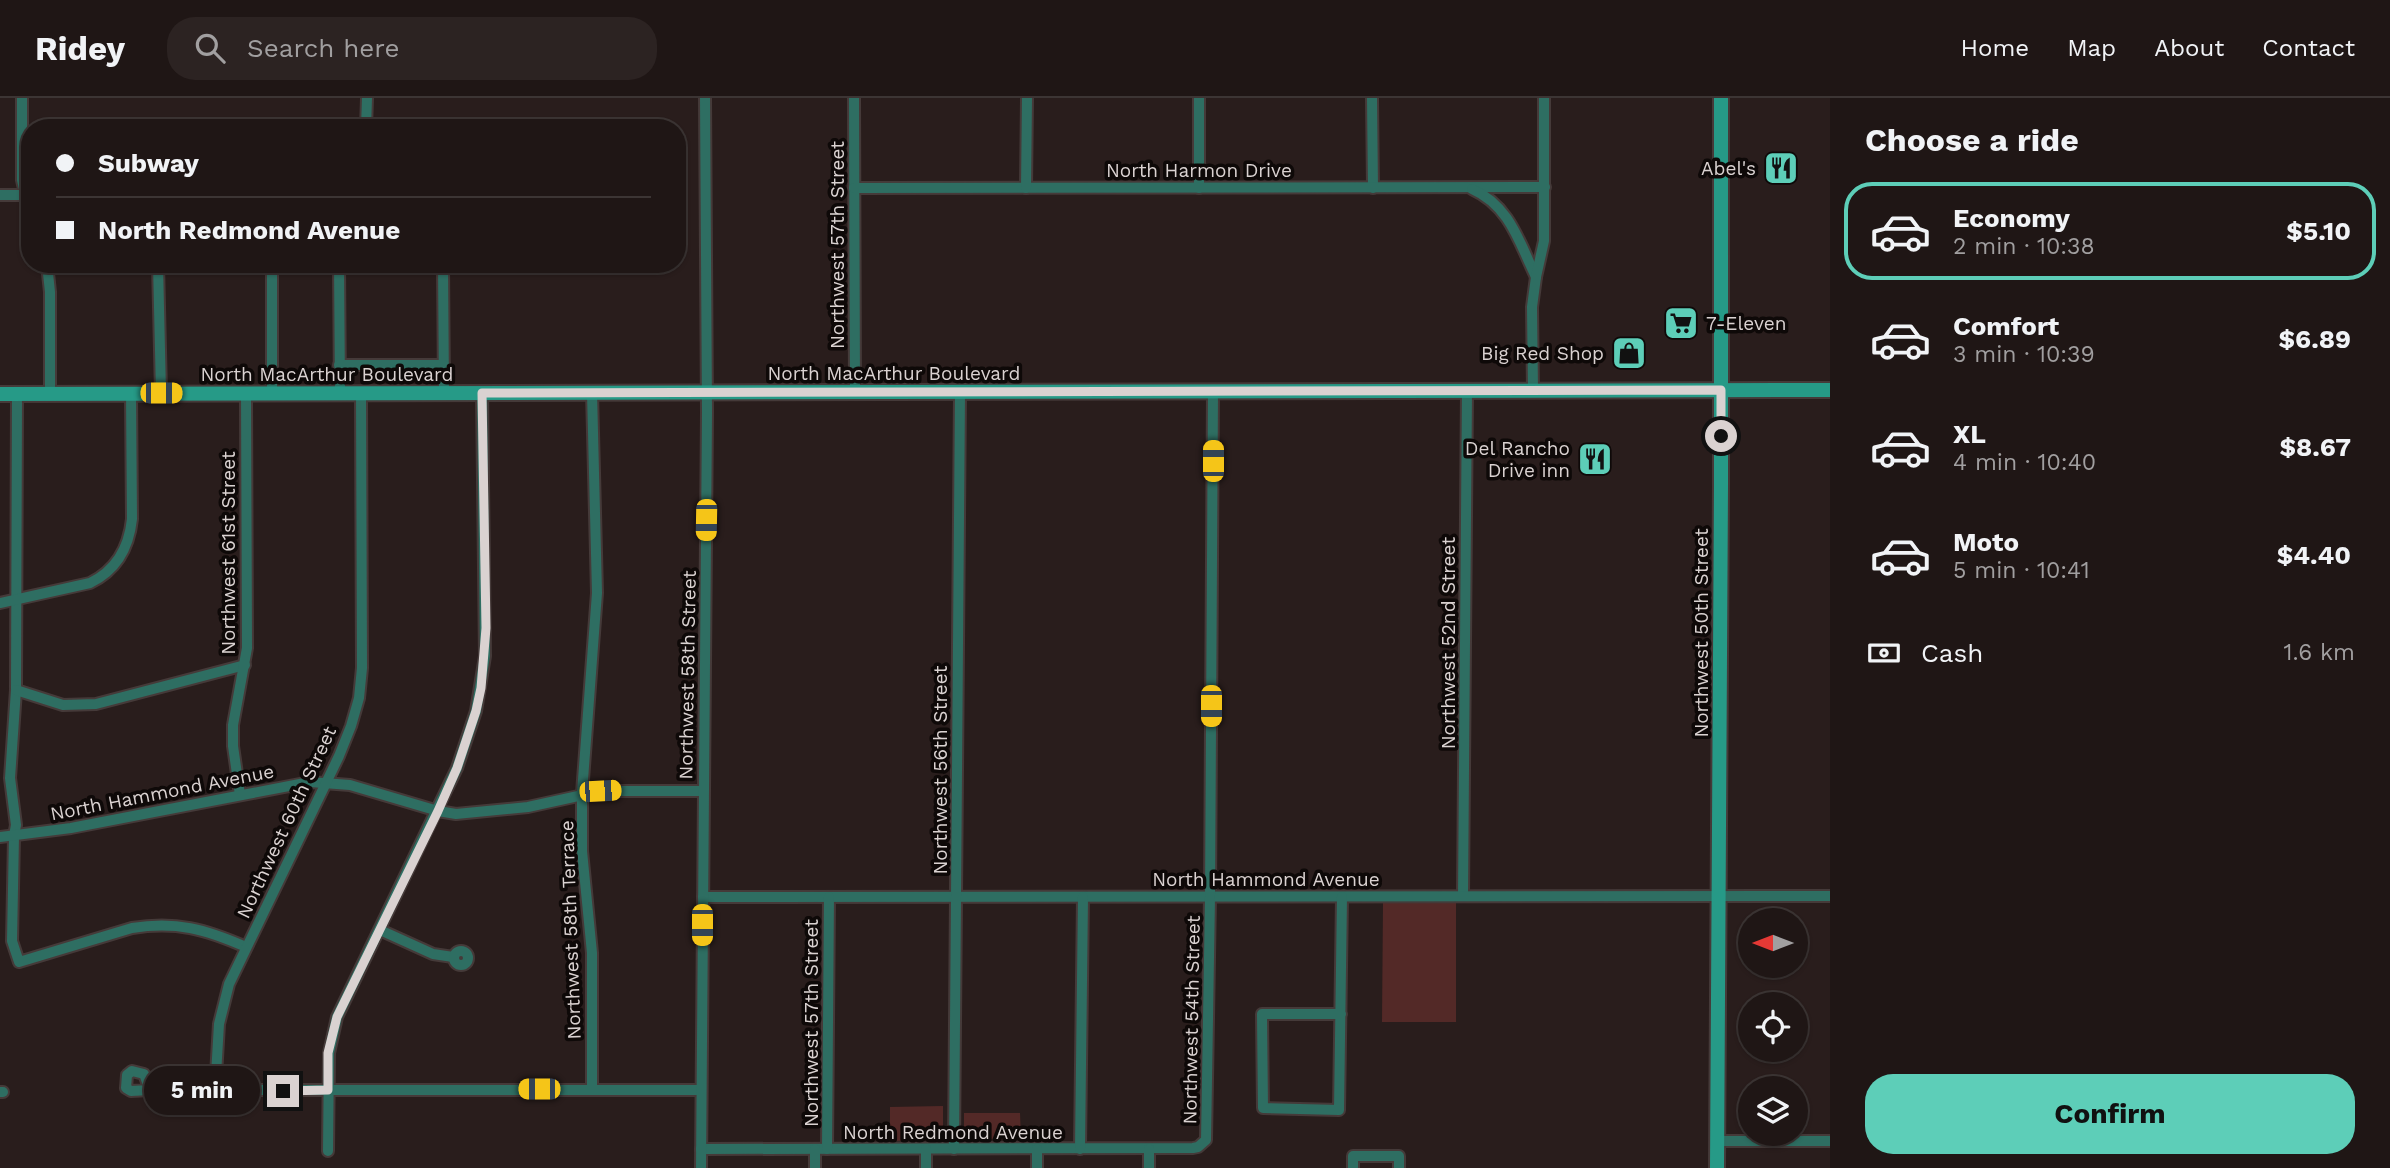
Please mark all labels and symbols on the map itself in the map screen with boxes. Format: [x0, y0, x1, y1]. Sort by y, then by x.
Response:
street label: Northwest 57th Street [826, 141, 849, 349]
restaurant icon: Abel's [1762, 149, 1800, 187]
place label: Abel's [1701, 157, 1756, 180]
street label: North Harmon Drive [1106, 159, 1292, 182]
supermarket icon: 7-Eleven [1662, 304, 1700, 342]
place label: 7-Eleven [1706, 312, 1787, 335]
shop icon: Big Red Shop [1610, 334, 1648, 372]
place label: Big Red Shop [1481, 342, 1604, 365]
street label: North MacArthur Boulevard [768, 362, 1020, 385]
street label: North MacArthur Boulevard [201, 363, 453, 386]
car [141, 383, 183, 404]
route start [1705, 420, 1737, 452]
place label: Del Rancho Drive inn [1465, 437, 1570, 482]
car [1203, 440, 1224, 482]
restaurant icon: Del Rancho Drive inn [1576, 440, 1614, 478]
street label: Northwest 61st Street [217, 451, 240, 655]
car [696, 499, 717, 541]
street label: Northwest 50th Street [1690, 528, 1713, 738]
street label: Northwest 52nd Street [1437, 537, 1460, 749]
street label: Northwest 58th Street [674, 570, 701, 780]
street label: Northwest 56th Street [929, 665, 952, 874]
car [1201, 685, 1222, 727]
street label: Northwest 60th Street [232, 722, 341, 922]
street label: North Hammond Avenue [48, 760, 276, 825]
car [579, 779, 622, 803]
street label: Northwest 58th Terrace [555, 820, 586, 1040]
street label: North Hammond Avenue [1152, 868, 1380, 891]
car [692, 904, 713, 946]
north arrow [1738, 908, 1808, 978]
street label: Northwest 54th Street [1178, 915, 1205, 1125]
street label: Northwest 57th Street [800, 919, 823, 1127]
callout: 5 min [143, 1066, 258, 1116]
route end [267, 1075, 299, 1107]
car [519, 1079, 561, 1100]
street label: North Redmond Avenue [843, 1121, 1063, 1144]

